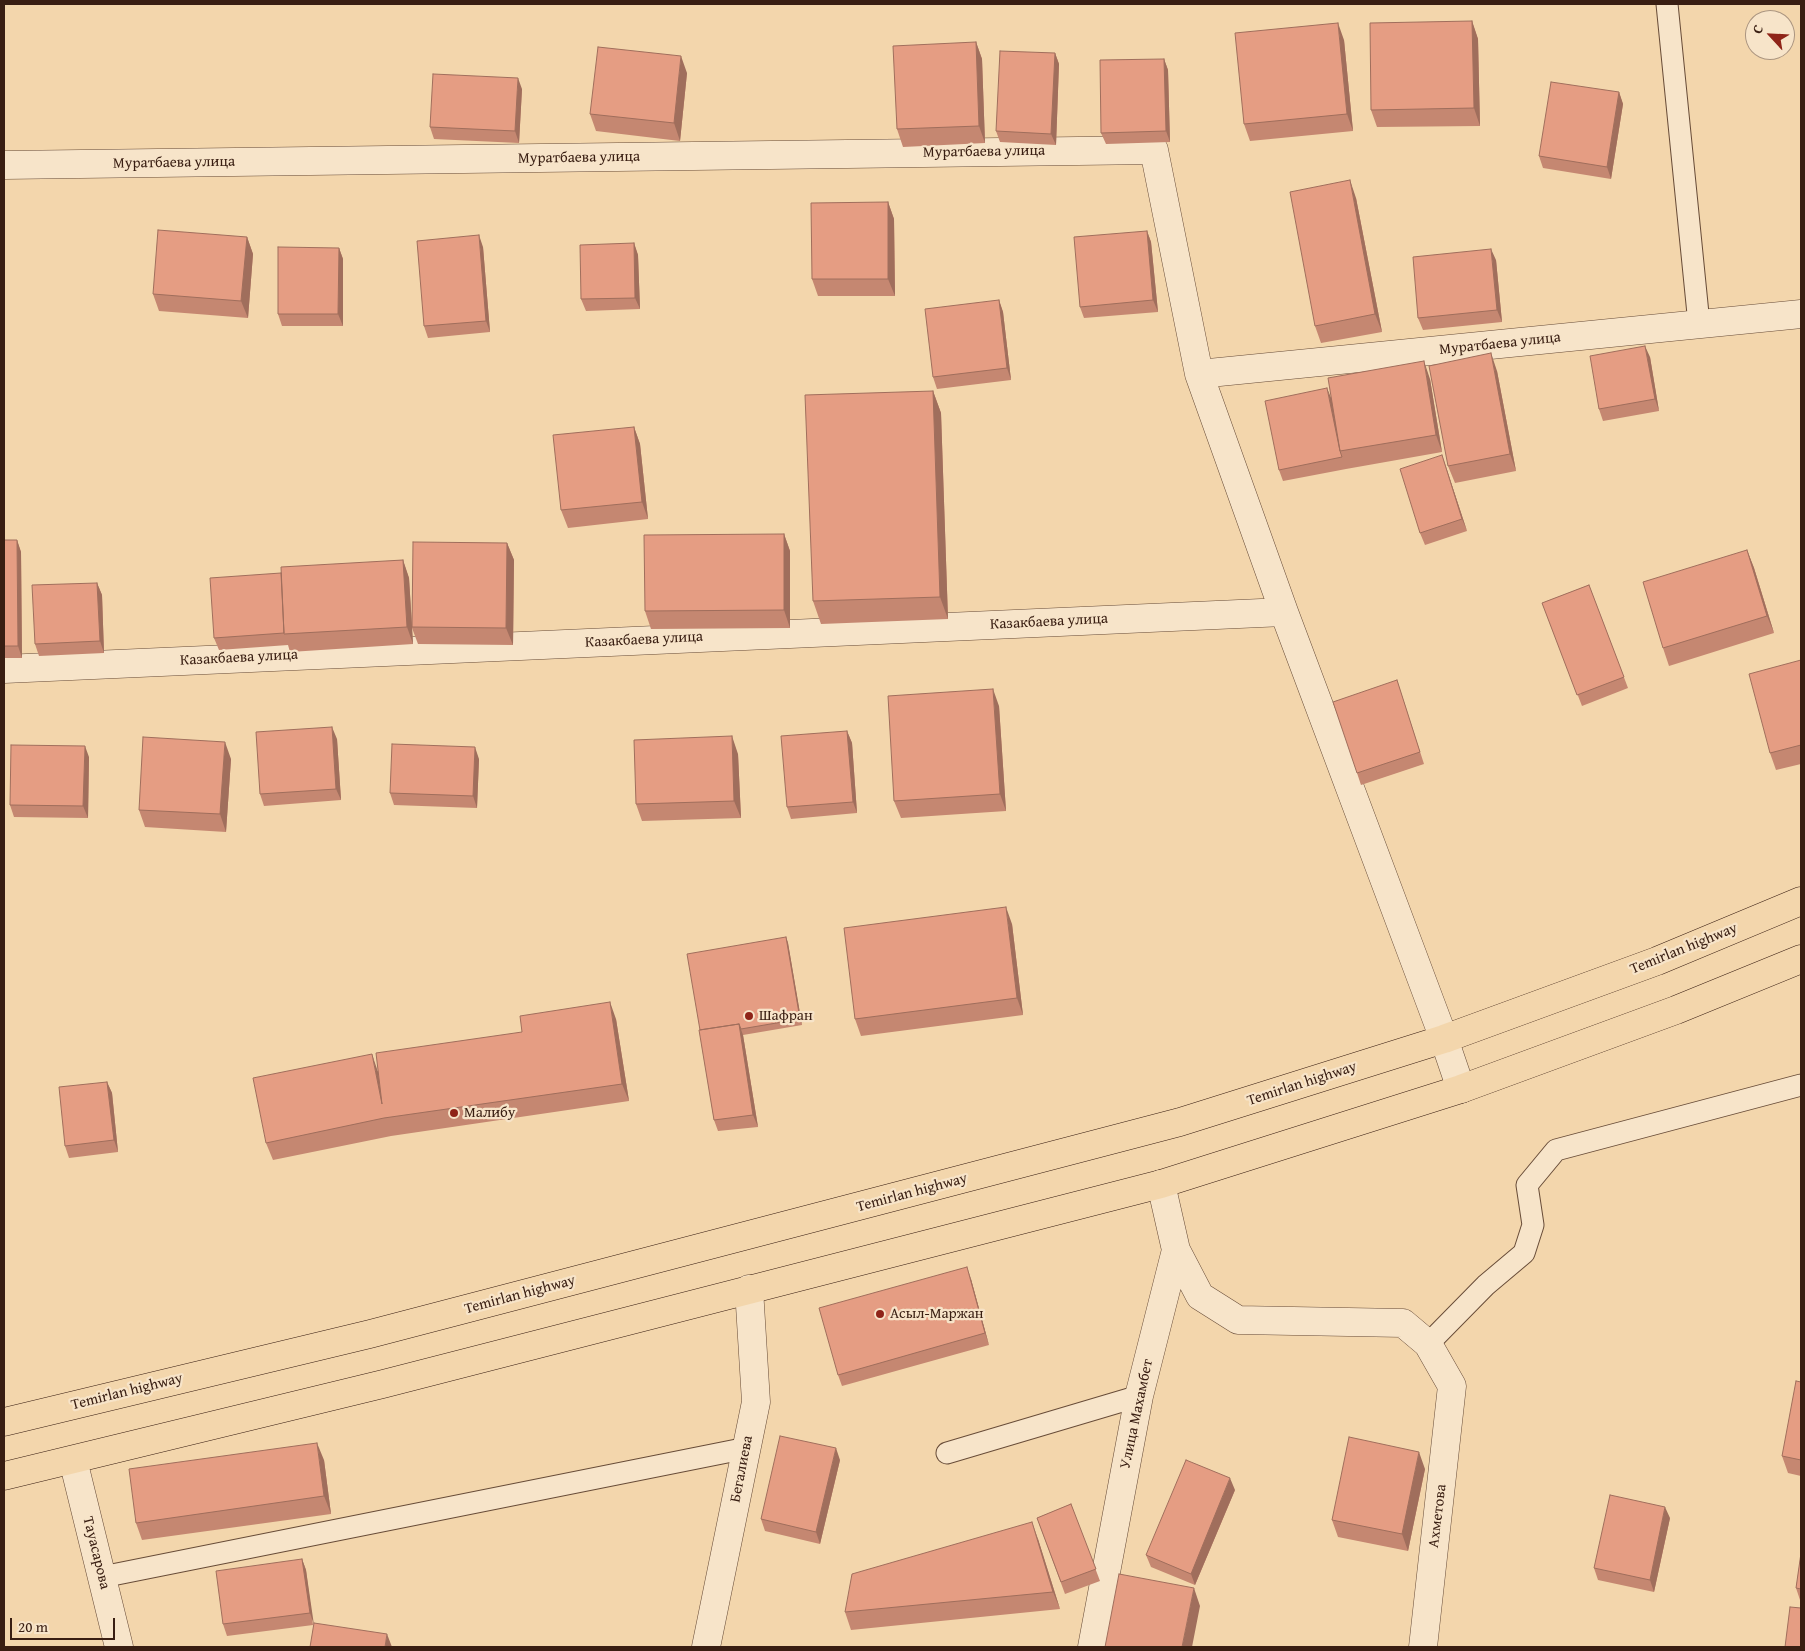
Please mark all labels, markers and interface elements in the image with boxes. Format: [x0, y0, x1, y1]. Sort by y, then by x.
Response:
north arrow [1745, 10, 1795, 60]
text: С [1747, 21, 1768, 37]
street label: Муратбаева улица [923, 142, 1045, 162]
street label: Муратбаева улица [518, 148, 640, 168]
street label: Муратбаева улица [113, 153, 235, 173]
street label: Муратбаева улица [1438, 329, 1562, 359]
street label: Казакбаева улица [990, 610, 1108, 634]
street label: Казакбаева улица [585, 628, 703, 652]
street label: Казакбаева улица [180, 646, 298, 670]
street label: Temirlan highway [1628, 919, 1740, 979]
place label: Шафран [759, 1007, 813, 1025]
marker: Шафран [743, 1010, 755, 1022]
street label: Temirlan highway [1245, 1058, 1359, 1110]
place label: Малибу [464, 1104, 515, 1122]
marker: Малибу [448, 1107, 460, 1119]
street label: Temirlan highway [855, 1170, 969, 1216]
street label: Temirlan highway [463, 1272, 577, 1318]
place label: Асыл-Маржан [890, 1305, 983, 1323]
marker: Асыл-Маржан [874, 1308, 886, 1320]
street label: Улица Махамбет [1117, 1358, 1157, 1470]
street label: Temirlan highway [69, 1369, 185, 1415]
street label: Бегалиева [727, 1434, 757, 1504]
street label: Ахметова [1425, 1483, 1451, 1549]
street label: Тауасарова [78, 1515, 114, 1591]
scale bar [12, 1608, 118, 1640]
text: 20 m [18, 1616, 48, 1637]

